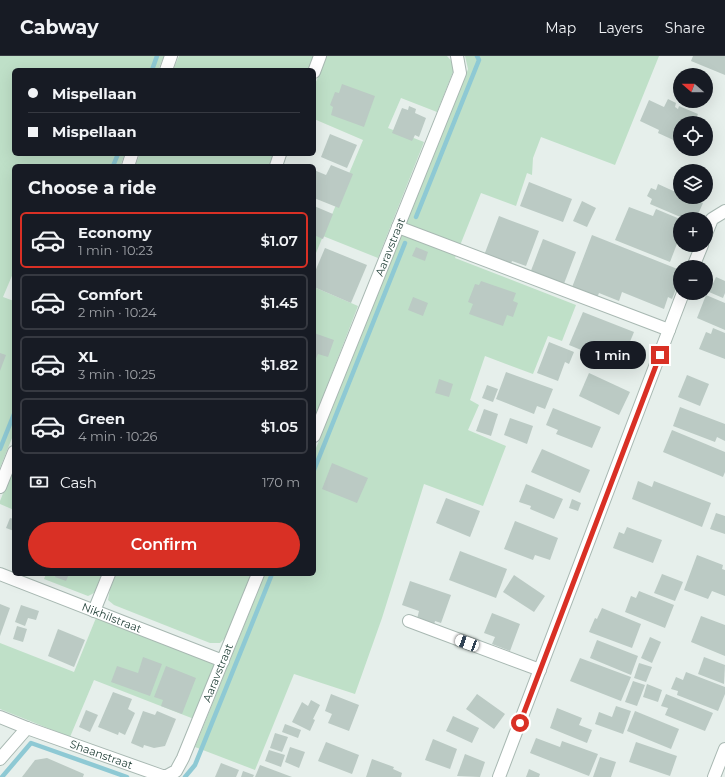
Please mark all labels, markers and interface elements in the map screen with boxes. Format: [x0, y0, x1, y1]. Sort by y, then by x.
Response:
text: Cabway [20, 16, 99, 39]
text: Map [545, 19, 576, 37]
text: Layers [598, 19, 643, 37]
text: Share [665, 19, 705, 37]
north arrow [673, 68, 713, 108]
map controls [673, 68, 713, 300]
text: Mispellaan [52, 84, 137, 103]
button: locate [673, 116, 713, 156]
text: Mispellaan [52, 122, 137, 141]
button: layers [673, 164, 713, 204]
text: Choose a ride [28, 177, 156, 199]
button: + [673, 212, 713, 252]
street label: Aaravstraat [372, 215, 408, 278]
icon: car [30, 222, 66, 258]
text: Economy [78, 223, 151, 242]
text: $1.07 [260, 231, 298, 250]
text: 1 min · 10:23 [78, 242, 153, 258]
button: − [673, 260, 713, 300]
icon: car [30, 284, 66, 320]
text: Comfort [78, 285, 143, 304]
text: $1.45 [260, 293, 298, 312]
text: 2 min · 10:24 [78, 304, 157, 320]
callout: 1 min [580, 341, 646, 369]
icon: car [30, 346, 66, 382]
route end [651, 346, 669, 364]
text: XL [78, 347, 97, 366]
text: 1 min [596, 347, 630, 363]
text: $1.82 [261, 355, 298, 374]
text: 3 min · 10:25 [78, 366, 156, 382]
icon: car [30, 408, 66, 444]
text: Green [78, 409, 125, 428]
text: $1.05 [261, 417, 298, 436]
text: 4 min · 10:26 [78, 428, 158, 444]
icon: cash [28, 471, 50, 493]
text: Cash [60, 473, 97, 492]
text: 170 m [262, 474, 300, 490]
button: Confirm [28, 522, 300, 568]
street label: Nikhilstraat [80, 600, 144, 636]
car [454, 633, 480, 653]
street label: Aaravstraat [200, 641, 236, 704]
route start [511, 714, 529, 732]
street label: Shaanstraat [68, 737, 135, 772]

